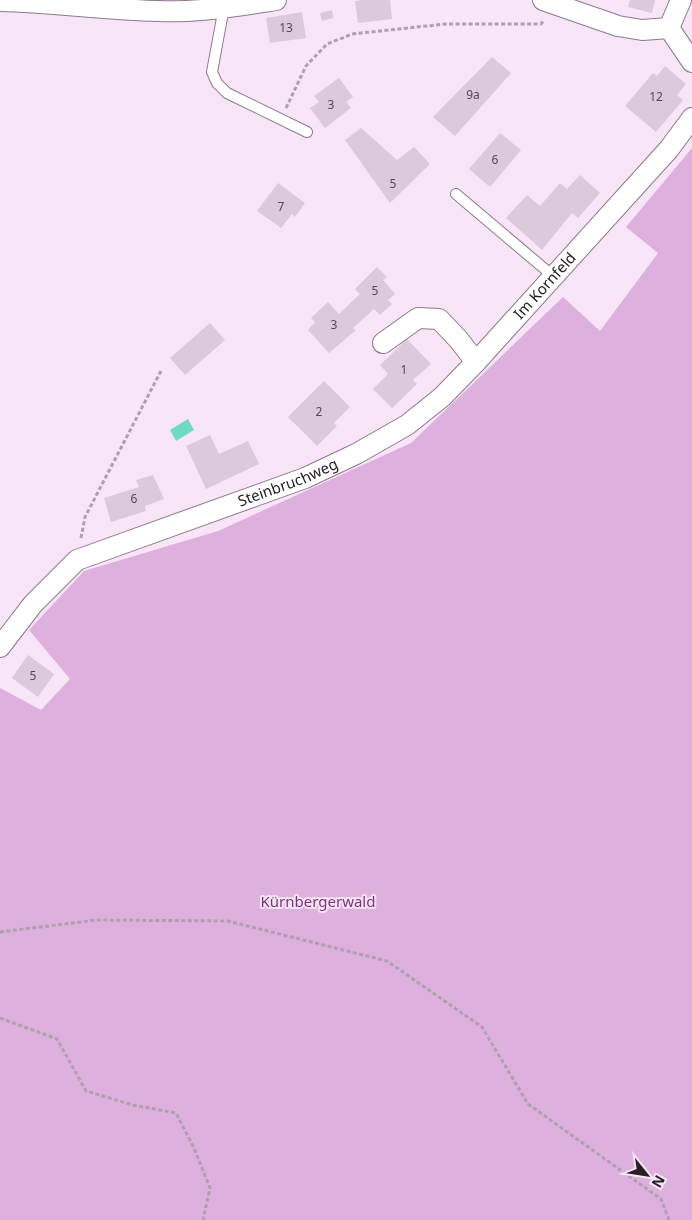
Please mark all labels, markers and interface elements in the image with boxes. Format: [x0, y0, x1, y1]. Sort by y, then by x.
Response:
house number: 13 [279, 19, 293, 36]
house number: 9a [466, 86, 480, 103]
house number: 12 [649, 88, 663, 105]
house number: 3 [328, 96, 335, 113]
house number: 6 [492, 151, 499, 168]
house number: 5 [390, 175, 397, 192]
house number: 7 [278, 198, 285, 215]
street label: Im Kornfeld [509, 248, 580, 323]
house number: 5 [372, 282, 379, 299]
house number: 3 [331, 316, 338, 333]
house number: 1 [401, 361, 407, 378]
house number: 2 [316, 403, 323, 420]
street label: Steinbruchweg [235, 453, 341, 510]
house number: 6 [131, 490, 138, 507]
house number: 5 [30, 667, 37, 684]
park label: Kürnbergerwald [261, 891, 375, 911]
north arrow [622, 1150, 672, 1200]
text: N [648, 1172, 670, 1191]

